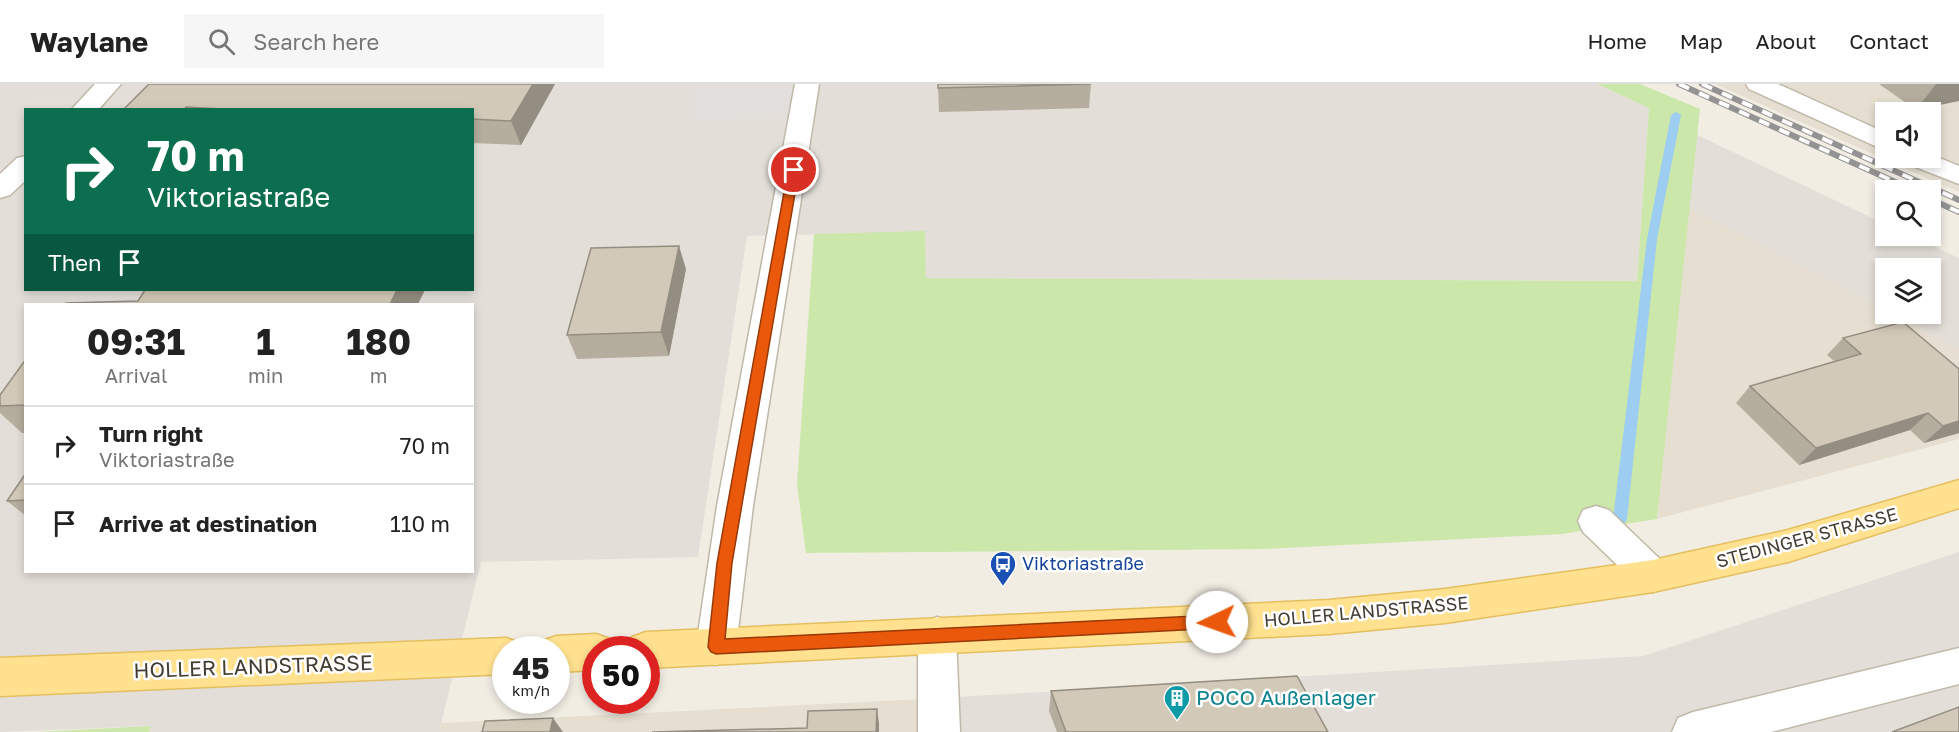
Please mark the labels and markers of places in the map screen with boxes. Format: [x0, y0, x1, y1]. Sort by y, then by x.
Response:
pin [768, 144, 819, 195]
bus stop icon: Viktoriastraße [988, 549, 1018, 587]
place label: Viktoriastraße [1022, 552, 1144, 574]
building icon: POCO Außenlager [1162, 683, 1192, 721]
place label: POCO Außenlager [1196, 684, 1376, 710]

